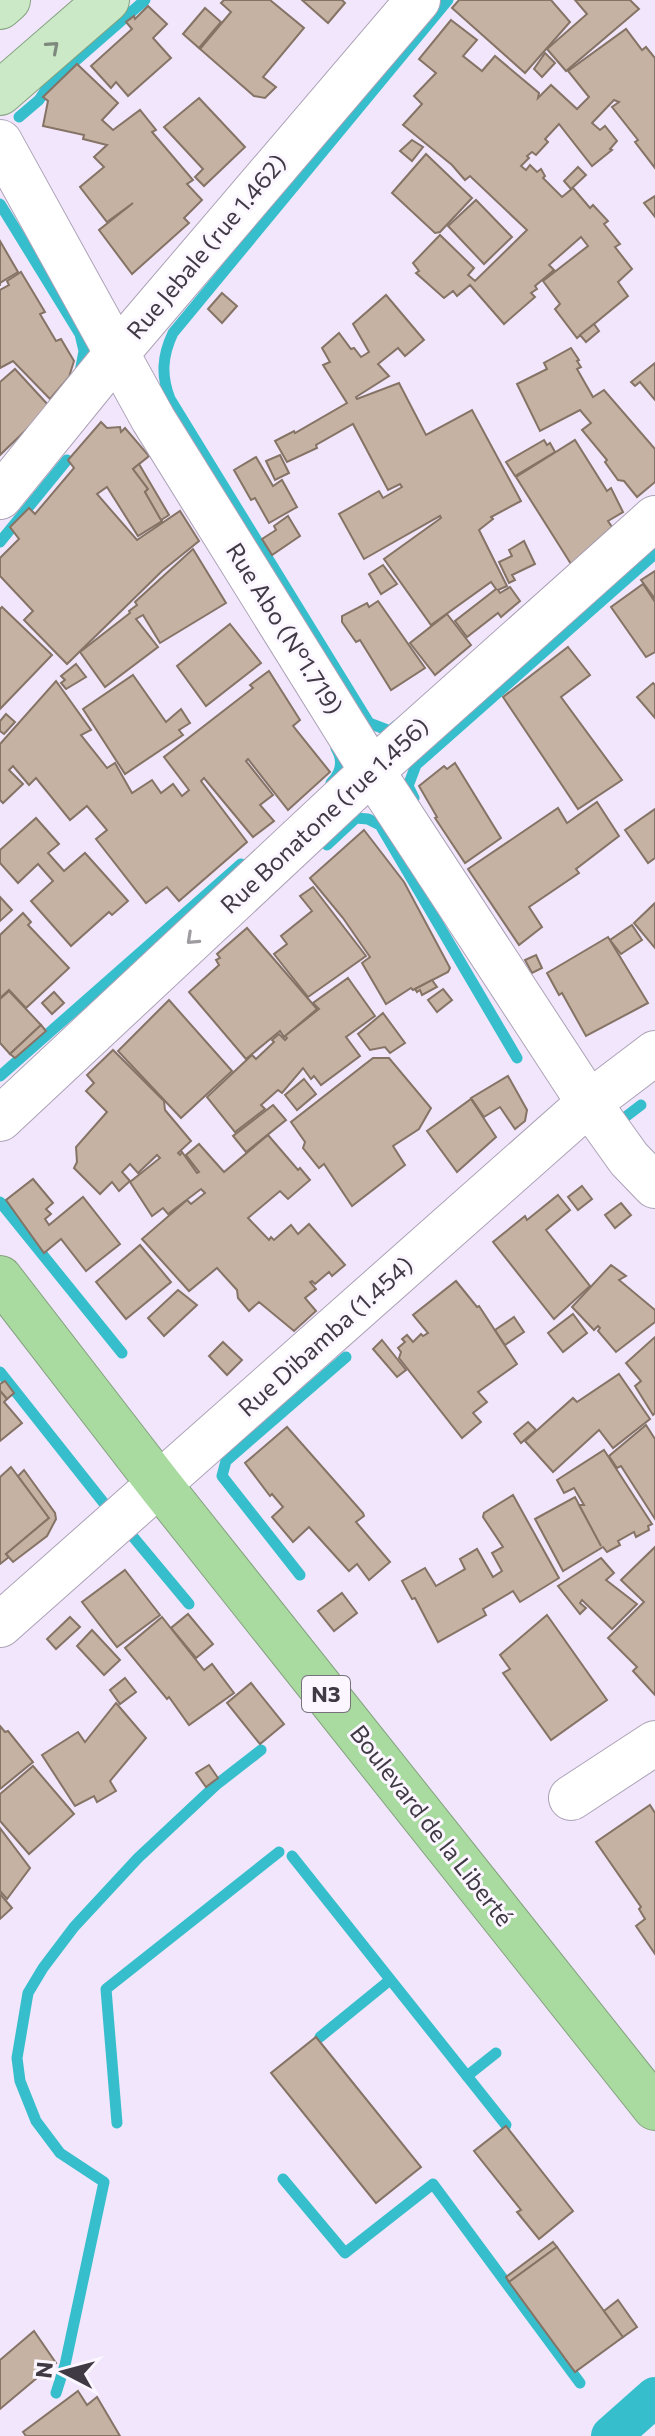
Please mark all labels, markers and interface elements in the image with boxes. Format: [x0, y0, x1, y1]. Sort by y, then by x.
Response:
one-way arrow [44, 42, 59, 56]
street label: Rue Jebale (rue 1.462) [120, 148, 292, 345]
street label: Rue Abo (N°1.719) [221, 537, 350, 719]
street label: Rue Bonatone (rue 1.456) [214, 711, 434, 919]
one-way arrow [187, 930, 201, 945]
street label: Rue Dibamba (1.454) [232, 1250, 418, 1422]
road number: N3 [302, 1676, 350, 1712]
street label: Boulevard de la Liberté [345, 1719, 520, 1931]
north arrow [24, 2332, 104, 2412]
text: N [29, 2360, 58, 2379]

